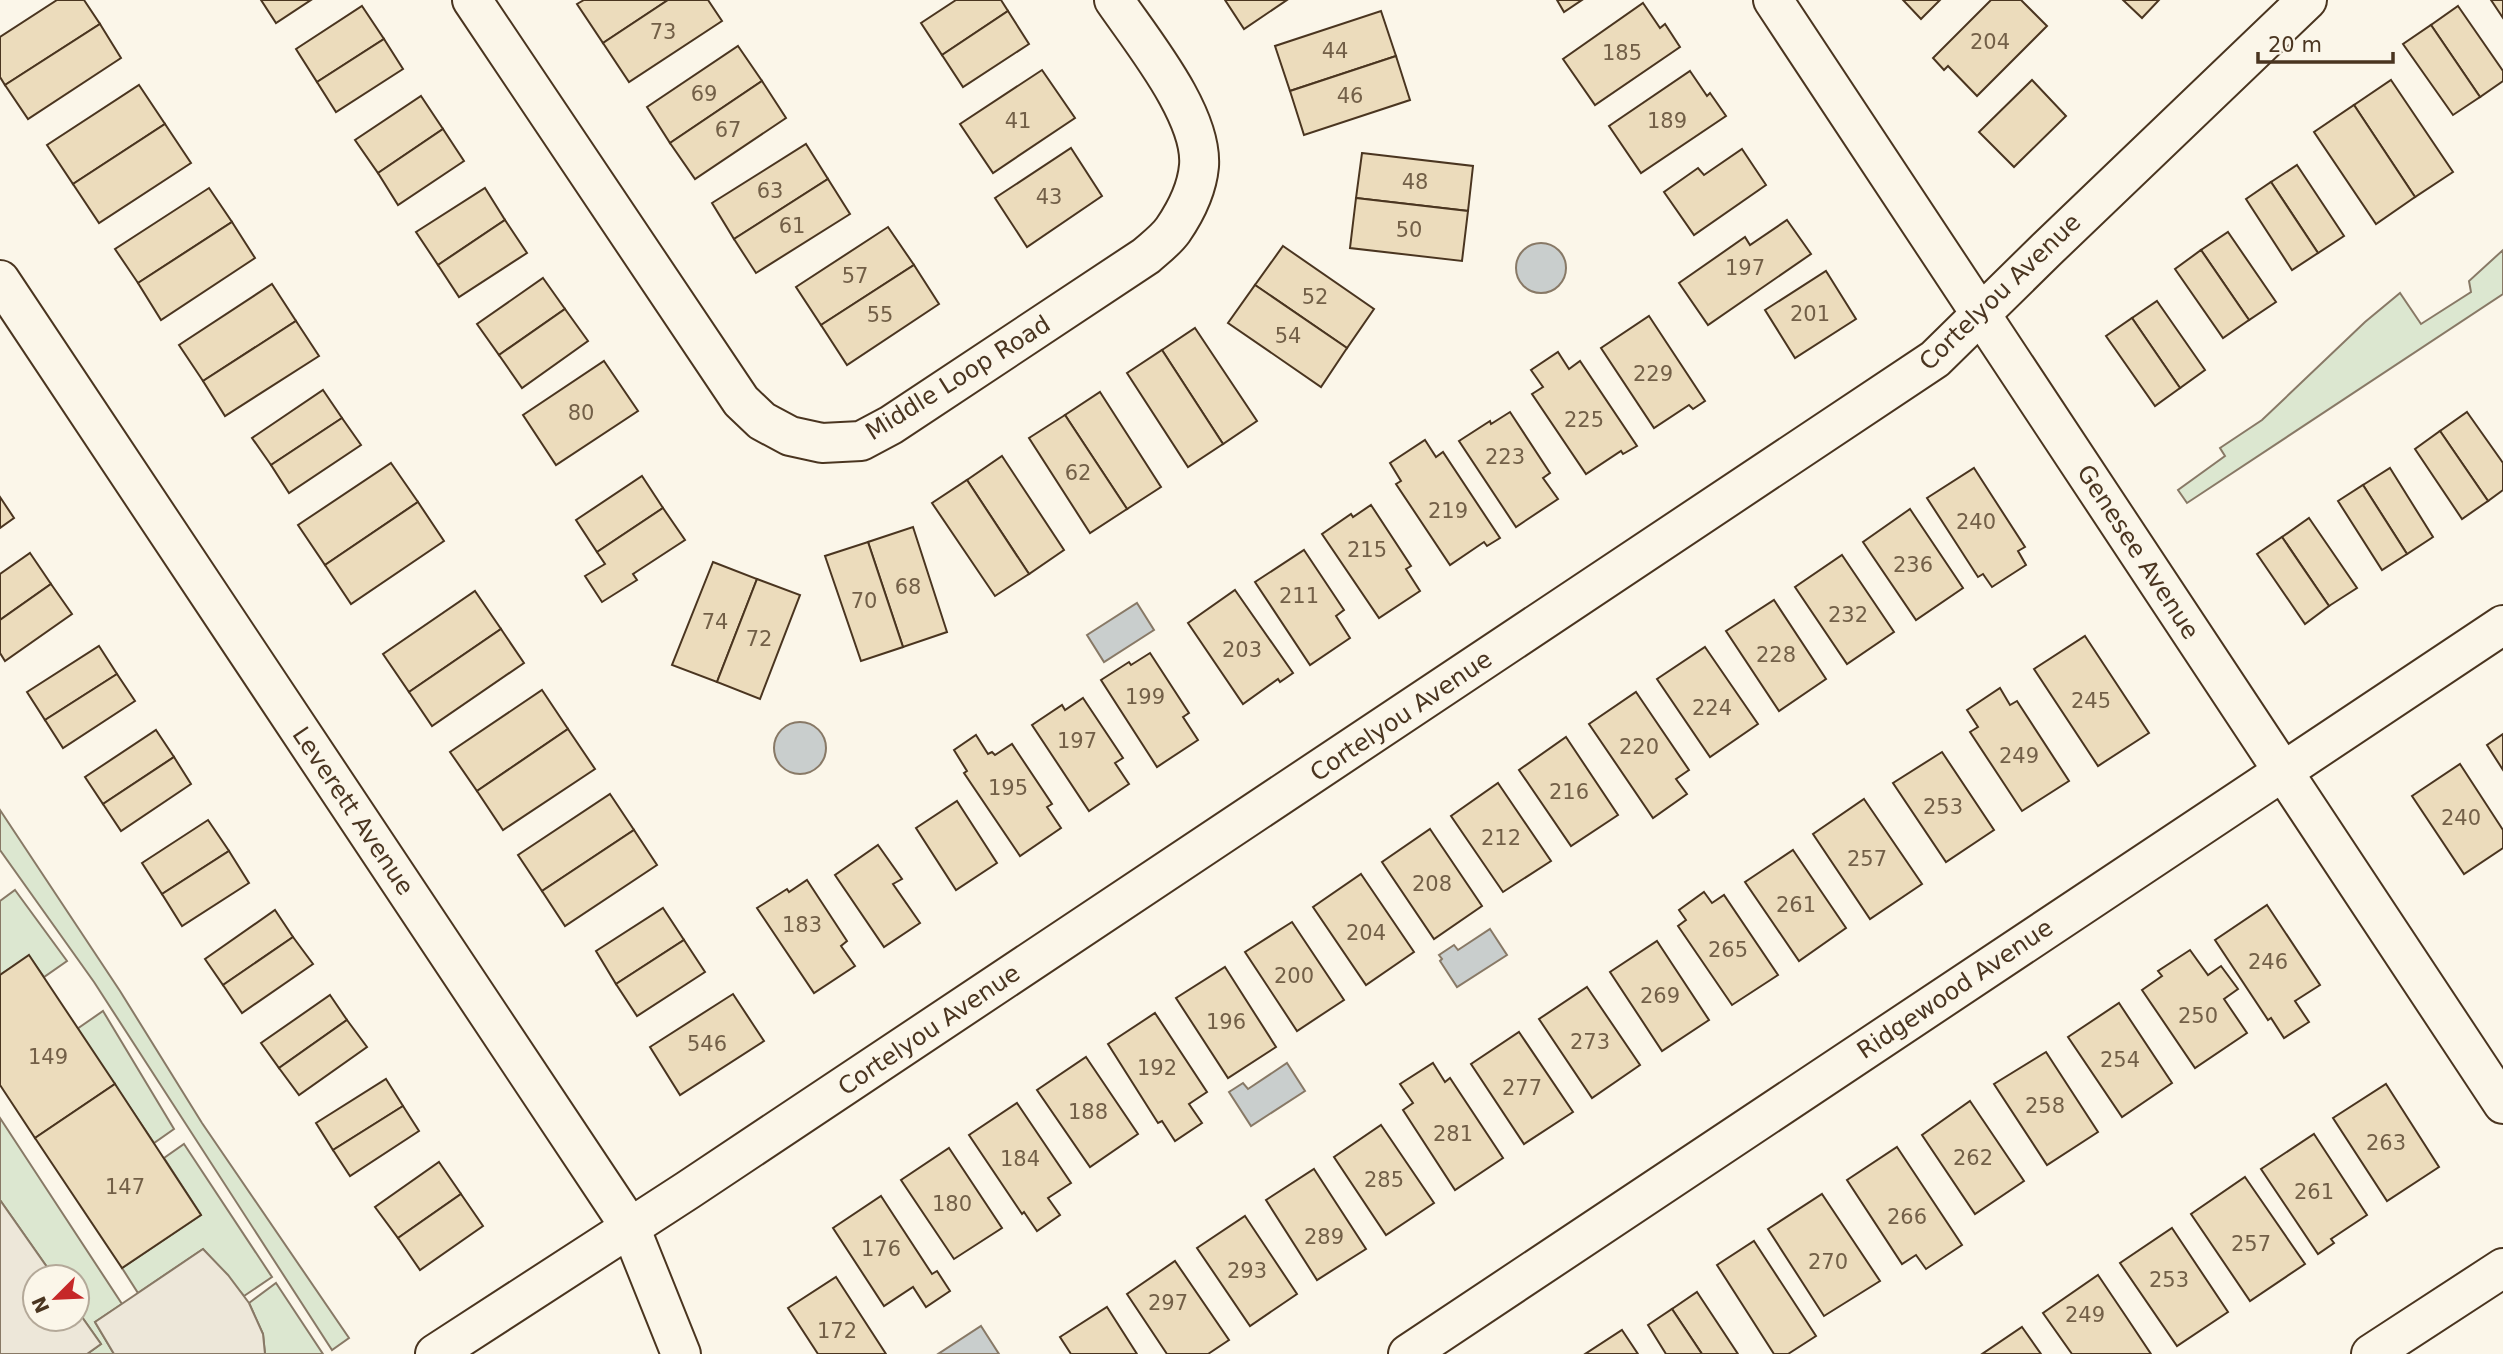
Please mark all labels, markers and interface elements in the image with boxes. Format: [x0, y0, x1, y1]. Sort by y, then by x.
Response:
house number: 73 [650, 20, 676, 44]
scale bar [2258, 21, 2393, 65]
house number: 204 [1970, 30, 2010, 54]
text: 20 m [2268, 33, 2322, 57]
house number: 44 [1322, 39, 1348, 63]
house number: 185 [1602, 41, 1642, 65]
house number: 69 [691, 82, 717, 106]
house number: 46 [1337, 84, 1363, 108]
house number: 41 [1005, 109, 1031, 133]
house number: 189 [1647, 109, 1687, 133]
house number: 67 [715, 118, 741, 142]
house number: 48 [1402, 170, 1428, 194]
house number: 63 [757, 179, 783, 203]
house number: 43 [1036, 185, 1062, 209]
street label: Cortelyou Avenue [1914, 208, 2086, 376]
house number: 61 [779, 214, 805, 238]
house number: 50 [1396, 218, 1422, 242]
house number: 197 [1725, 256, 1765, 280]
house number: 57 [842, 264, 868, 288]
house number: 52 [1302, 285, 1328, 309]
house number: 201 [1790, 302, 1830, 326]
house number: 55 [867, 303, 893, 327]
street label: Middle Loop Road [861, 310, 1055, 446]
house number: 54 [1275, 324, 1301, 348]
house number: 229 [1633, 362, 1673, 386]
house number: 80 [568, 401, 594, 425]
house number: 225 [1564, 408, 1604, 432]
house number: 223 [1485, 445, 1525, 469]
street label: Genesee Avenue [2071, 460, 2205, 644]
house number: 62 [1065, 461, 1091, 485]
house number: 219 [1428, 499, 1468, 523]
house number: 240 [1956, 510, 1996, 534]
house number: 215 [1347, 538, 1387, 562]
house number: 236 [1893, 553, 1933, 577]
house number: 68 [895, 575, 921, 599]
house number: 211 [1279, 584, 1319, 608]
house number: 70 [851, 589, 877, 613]
house number: 232 [1828, 603, 1868, 627]
house number: 74 [702, 610, 728, 634]
house number: 72 [746, 627, 772, 651]
house number: 203 [1222, 638, 1262, 662]
house number: 228 [1756, 643, 1796, 667]
street label: Cortelyou Avenue [1305, 645, 1497, 787]
house number: 199 [1125, 685, 1165, 709]
house number: 245 [2071, 689, 2111, 713]
house number: 224 [1692, 696, 1732, 720]
street label: Leverett Avenue [286, 722, 420, 900]
house number: 197 [1057, 729, 1097, 753]
house number: 220 [1619, 735, 1659, 759]
house number: 249 [1999, 744, 2039, 768]
house number: 195 [988, 776, 1028, 800]
house number: 216 [1549, 780, 1589, 804]
house number: 253 [1923, 795, 1963, 819]
house number: 240 [2441, 806, 2481, 830]
house number: 212 [1481, 826, 1521, 850]
house number: 257 [1847, 847, 1887, 871]
house number: 208 [1412, 872, 1452, 896]
house number: 261 [1776, 893, 1816, 917]
house number: 183 [782, 913, 822, 937]
street label: Ridgewood Avenue [1852, 913, 2058, 1065]
house number: 204 [1346, 921, 1386, 945]
house number: 265 [1708, 938, 1748, 962]
house number: 246 [2248, 950, 2288, 974]
street label: Cortelyou Avenue [833, 959, 1025, 1101]
house number: 200 [1274, 964, 1314, 988]
house number: 269 [1640, 984, 1680, 1008]
house number: 250 [2178, 1004, 2218, 1028]
house number: 196 [1206, 1010, 1246, 1034]
house number: 273 [1570, 1030, 1610, 1054]
house number: 546 [687, 1032, 727, 1056]
house number: 149 [28, 1045, 68, 1069]
house number: 254 [2100, 1048, 2140, 1072]
house number: 192 [1137, 1056, 1177, 1080]
house number: 277 [1502, 1076, 1542, 1100]
house number: 258 [2025, 1094, 2065, 1118]
house number: 188 [1068, 1100, 1108, 1124]
house number: 281 [1433, 1122, 1473, 1146]
house number: 263 [2366, 1131, 2406, 1155]
house number: 262 [1953, 1146, 1993, 1170]
house number: 184 [1000, 1147, 1040, 1171]
house number: 285 [1364, 1168, 1404, 1192]
house number: 147 [105, 1175, 145, 1199]
house number: 261 [2294, 1180, 2334, 1204]
house number: 180 [932, 1192, 972, 1216]
house number: 266 [1887, 1205, 1927, 1229]
house number: 289 [1304, 1225, 1344, 1249]
house number: 257 [2231, 1232, 2271, 1256]
house number: 176 [861, 1237, 901, 1261]
house number: 270 [1808, 1250, 1848, 1274]
house number: 293 [1227, 1259, 1267, 1283]
north arrow [21, 1263, 91, 1333]
house number: 253 [2149, 1268, 2189, 1292]
house number: 297 [1148, 1291, 1188, 1315]
text: N [27, 1293, 54, 1317]
house number: 249 [2065, 1303, 2105, 1327]
house number: 172 [817, 1319, 857, 1343]

